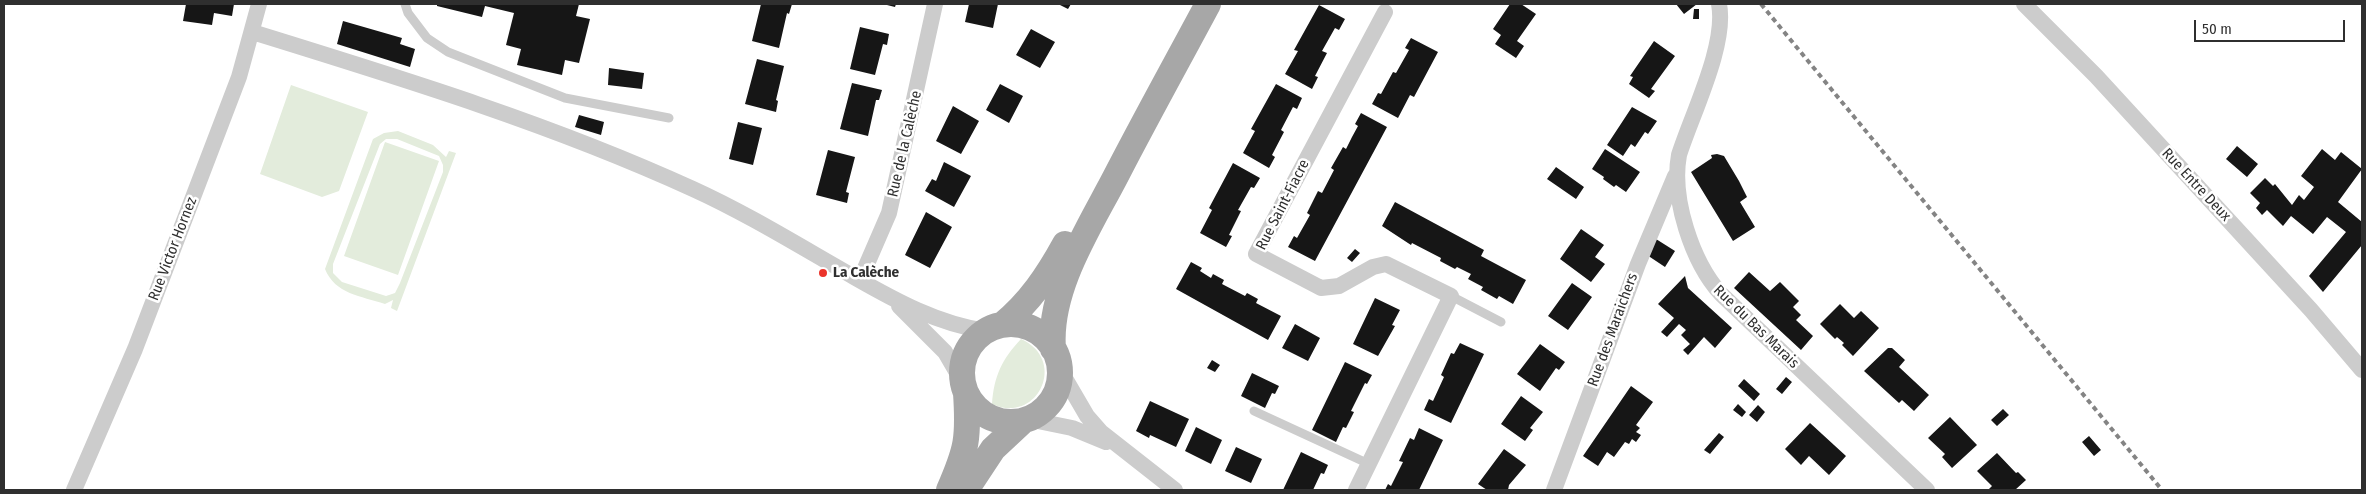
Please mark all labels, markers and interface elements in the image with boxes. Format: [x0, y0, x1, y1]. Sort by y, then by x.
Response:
scale bar [2196, 10, 2347, 42]
text: 50 m [2202, 20, 2232, 38]
street label: Rue de la Calèche [884, 89, 926, 199]
street label: Rue Entre Deux [2158, 145, 2234, 225]
street label: Rue Saint-Fiacre [1252, 157, 1314, 253]
street label: Rue Victor Hornez [145, 195, 201, 303]
place label: La Calèche [833, 264, 899, 282]
marker: La Calèche [817, 267, 829, 279]
street label: Rue des Maraichers [1584, 271, 1642, 389]
street label: Rue du Bas Marais [1709, 282, 1803, 372]

